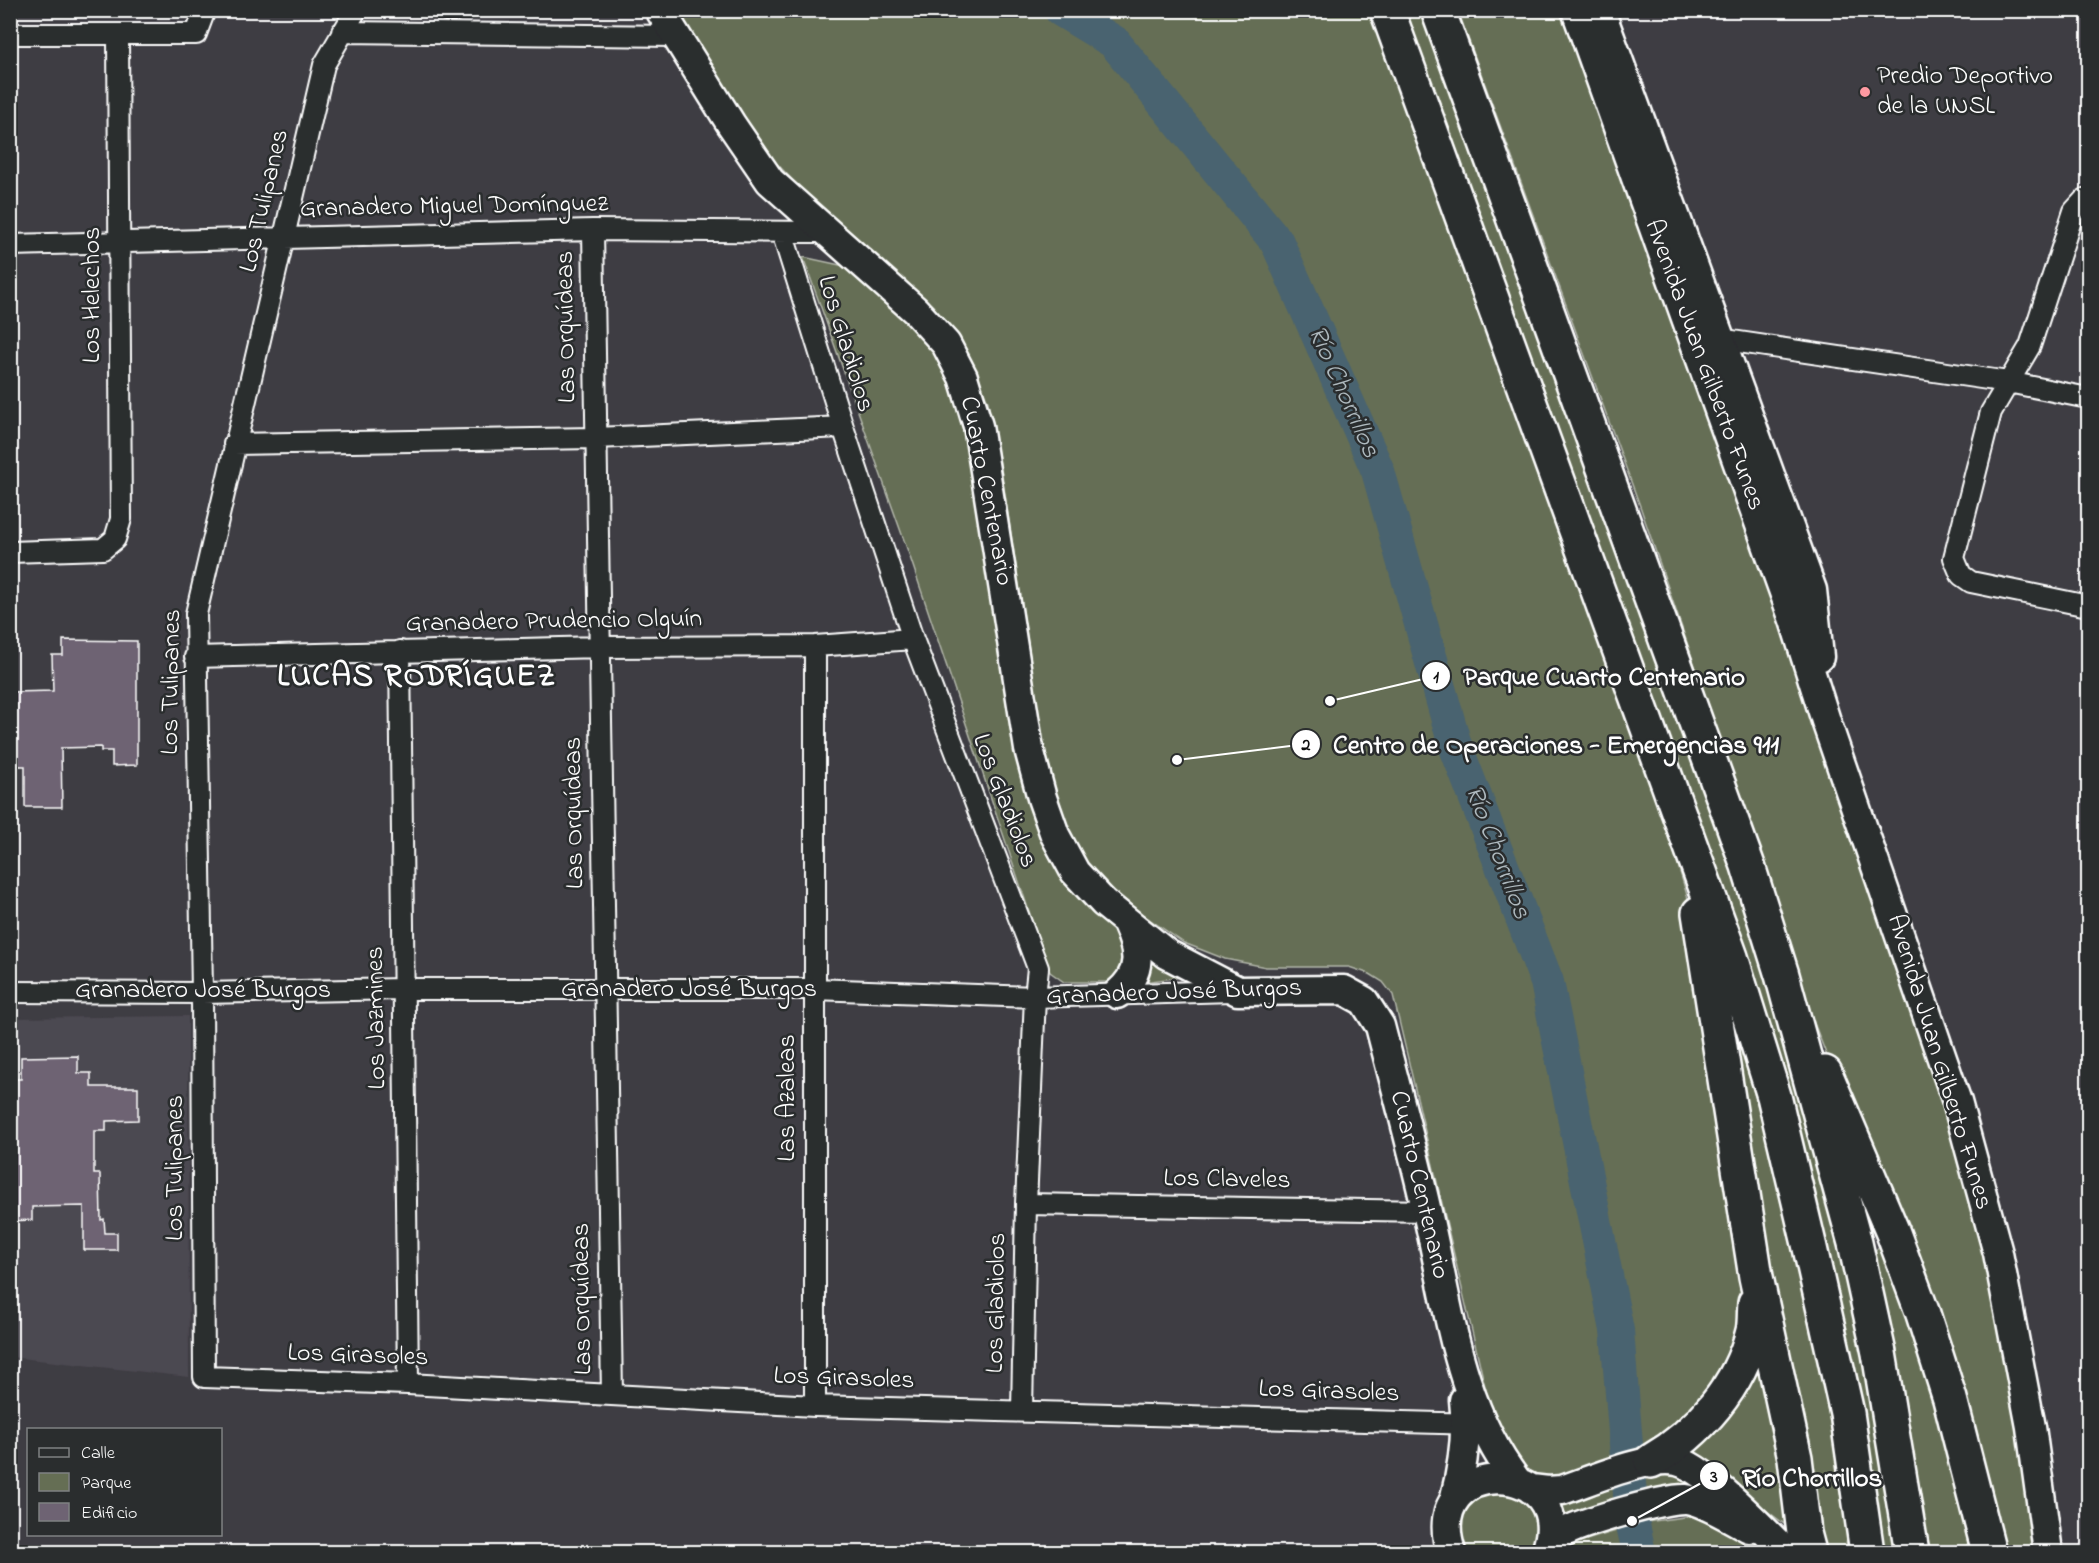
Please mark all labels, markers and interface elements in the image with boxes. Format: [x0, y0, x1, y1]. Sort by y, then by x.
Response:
place label: Predio Deportivo de la UNSL [1877, 58, 2053, 126]
marker: Predio Deportivo de la UNSL [1858, 85, 1872, 99]
street label: Los Tulipanes [230, 126, 300, 276]
street label: Granadero Miguel Domínguez [299, 185, 609, 229]
street label: Avenida Juan Gilberto Funes [1634, 214, 1774, 516]
street label: Los Helechos [74, 227, 112, 363]
street label: Las Orquídeas [547, 250, 587, 404]
street label: Los Gladiolos [806, 271, 884, 417]
water label: Río Chorrillos [1297, 320, 1390, 464]
street label: Cuarto Centenario [949, 393, 1023, 589]
street label: Granadero Prudencio Olguín [405, 600, 703, 644]
street label: Los Tulipanes [152, 609, 192, 755]
callout: Parque Cuarto Centenario [1421, 653, 1757, 698]
district label: LUCAS RODRÍGUEZ [277, 654, 557, 701]
text: Parque Cuarto Centenario [1463, 659, 1745, 698]
text: 1 [1433, 665, 1439, 691]
callout: Centro de Operaciones - Emergencias 911 [1291, 721, 1791, 766]
text: Centro de Operaciones - Emergencias 911 [1333, 727, 1779, 767]
street label: Los Gladiolos [961, 728, 1047, 874]
text: 2 [1301, 733, 1311, 759]
street label: Las Orquídeas [555, 736, 595, 890]
water label: Río Chorrillos [1454, 779, 1541, 925]
street label: Avenida Juan Gilberto Funes [1876, 910, 2002, 1214]
street label: Los Jazmines [357, 946, 397, 1090]
street label: Granadero José Burgos [1045, 970, 1303, 1016]
street label: Granadero José Burgos [561, 971, 817, 1009]
street label: Granadero José Burgos [75, 972, 331, 1010]
street label: Las Azaleas [769, 1034, 807, 1162]
street label: Cuarto Centenario [1379, 1087, 1459, 1283]
street label: Los Tulipanes [157, 1095, 195, 1241]
street label: Los Claveles [1163, 1160, 1291, 1200]
street label: Las Orquídeas [563, 1222, 603, 1376]
street label: Los Gladiolos [977, 1232, 1017, 1374]
street label: Los Girasoles [287, 1335, 429, 1377]
street label: Los Girasoles [773, 1358, 915, 1400]
street label: Los Girasoles [1258, 1371, 1400, 1413]
legend [27, 1428, 222, 1536]
text: Calle [81, 1441, 116, 1467]
callout: Río Chorrillos [1699, 1454, 1894, 1499]
text: Río Chorrillos [1742, 1460, 1882, 1499]
text: 3 [1709, 1465, 1718, 1491]
text: Parque [81, 1471, 132, 1497]
text: Edificio [81, 1501, 137, 1527]

